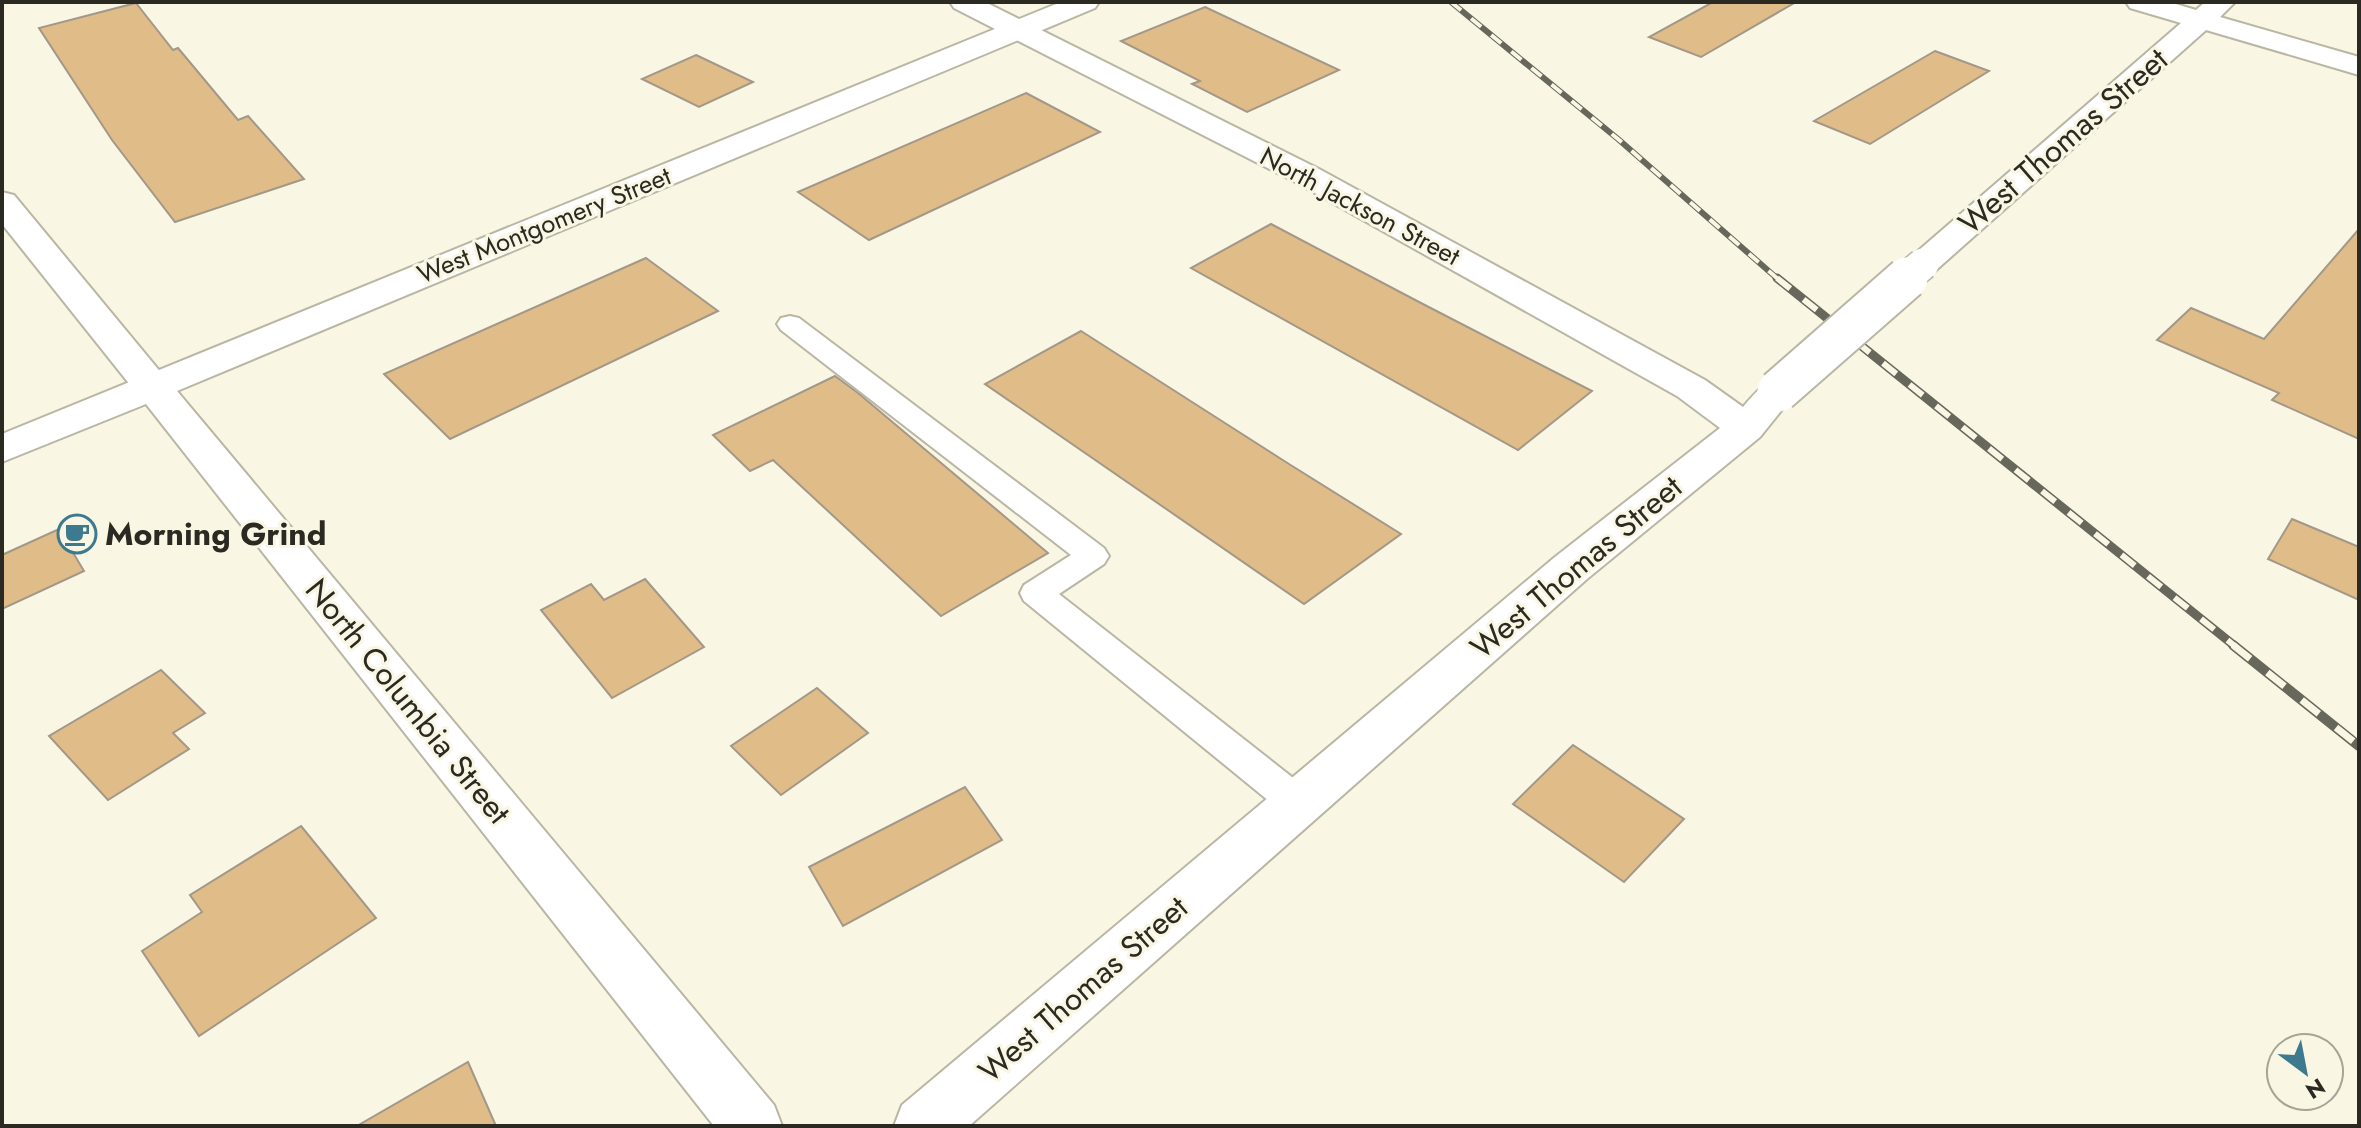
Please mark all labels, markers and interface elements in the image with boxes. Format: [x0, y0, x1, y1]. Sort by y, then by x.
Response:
street label: West Thomas Street [1948, 37, 2178, 245]
street label: North Jackson Street [1253, 137, 1467, 275]
street label: West Montgomery Street [412, 156, 677, 293]
street label: West Thomas Street [1460, 464, 1692, 670]
place label: Morning Grind [105, 511, 326, 557]
cafe icon: Morning Grind [56, 513, 98, 555]
street label: North Columbia Street [295, 568, 522, 834]
street label: West Thomas Street [968, 885, 1198, 1093]
north arrow [2265, 1032, 2345, 1112]
text: N [2300, 1071, 2331, 1107]

